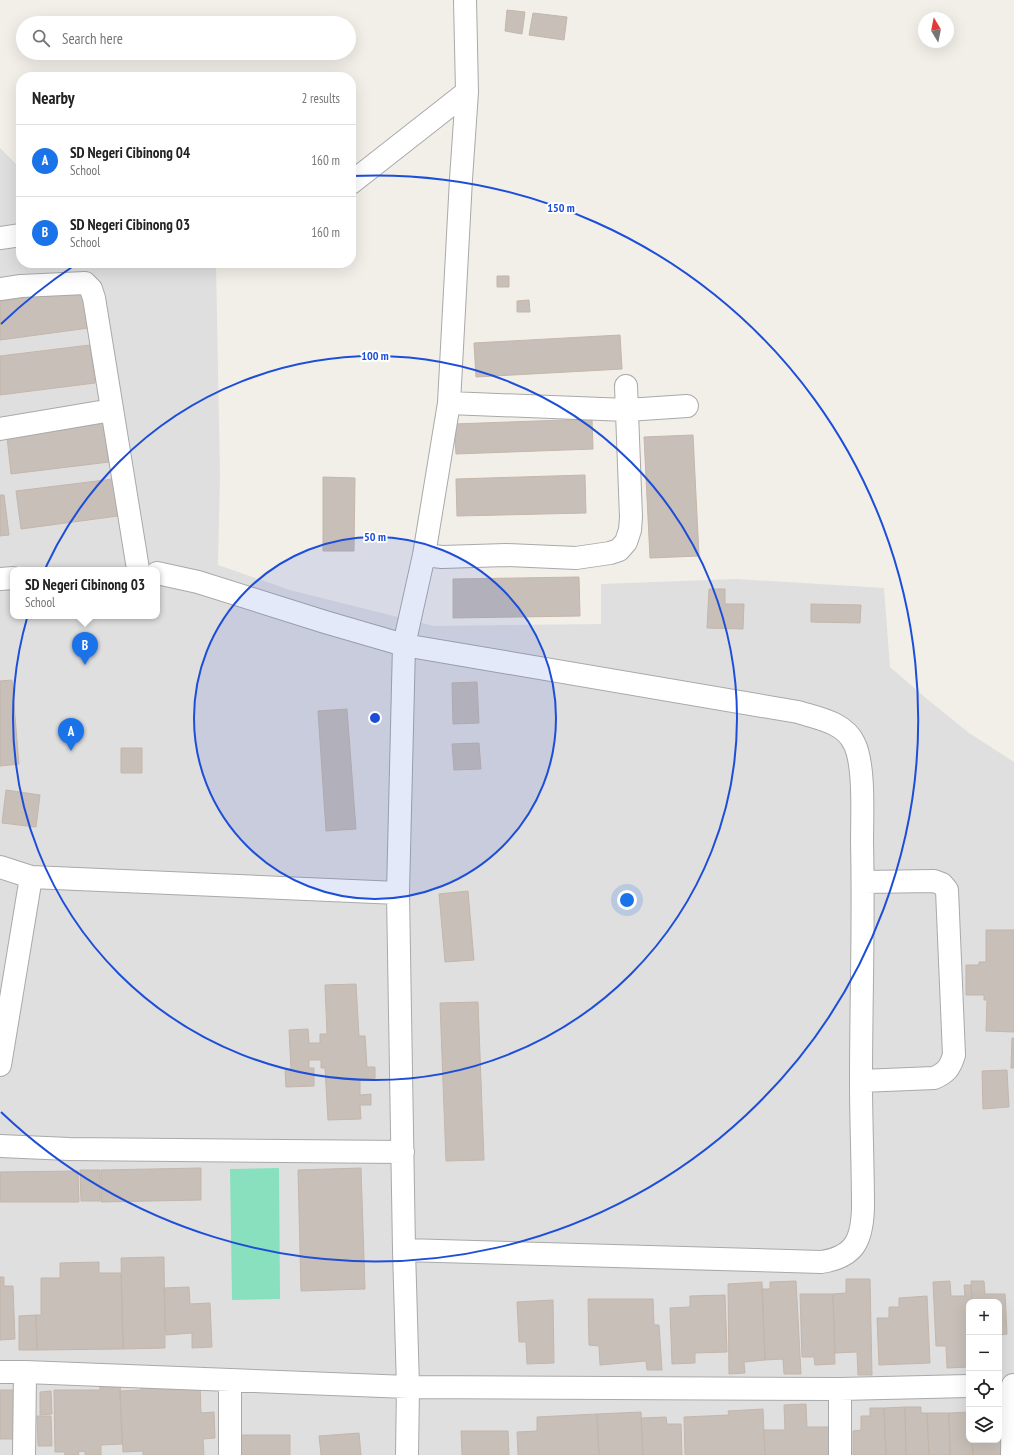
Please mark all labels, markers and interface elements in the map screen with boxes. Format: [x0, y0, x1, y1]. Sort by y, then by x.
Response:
north arrow [918, 12, 954, 48]
search box [16, 16, 356, 60]
icon: search [30, 27, 52, 49]
text: Search here [62, 29, 123, 48]
text: Nearby [32, 87, 75, 109]
text: 2 results [301, 90, 340, 107]
text: SD Negeri Cibinong 04 [70, 143, 190, 162]
text: A [42, 152, 48, 169]
text: 160 m [311, 152, 340, 169]
text: School [70, 162, 100, 179]
text: 150 m [547, 200, 575, 215]
text: SD Negeri Cibinong 03 [70, 215, 190, 234]
text: B [42, 224, 48, 241]
text: 160 m [311, 224, 340, 241]
text: School [70, 234, 100, 251]
text: 100 m [361, 348, 389, 363]
text: 50 m [364, 529, 386, 544]
popup [10, 567, 160, 619]
text: SD Negeri Cibinong 03 [25, 575, 145, 594]
text: School [25, 594, 55, 611]
pin: B [72, 632, 98, 665]
centre of rings [368, 711, 382, 725]
pin: A [58, 718, 84, 751]
your location [617, 890, 637, 910]
map controls [966, 1299, 1002, 1443]
button: + [966, 1299, 1002, 1335]
button: − [966, 1335, 1002, 1371]
button: locate [966, 1371, 1002, 1407]
button: layers [966, 1407, 1002, 1443]

